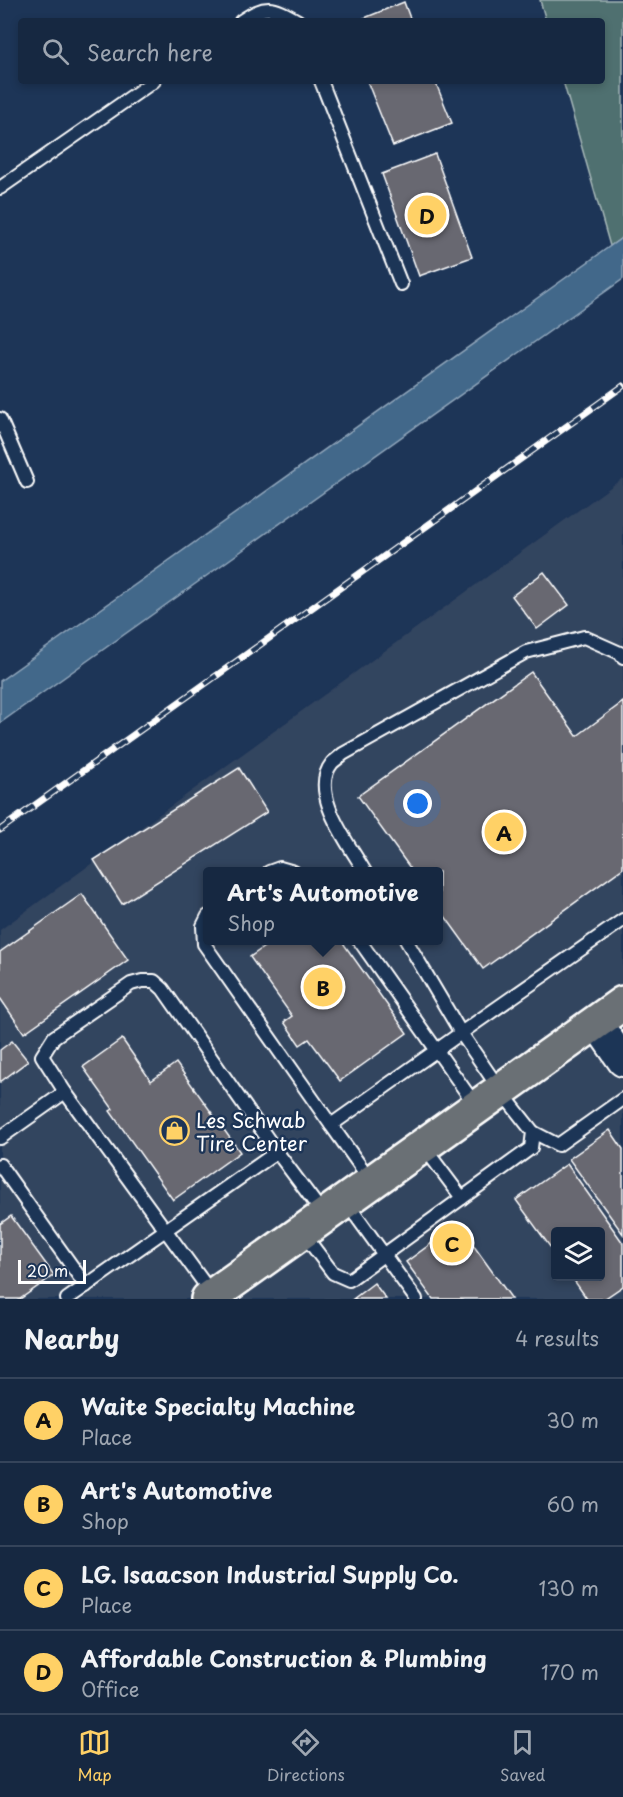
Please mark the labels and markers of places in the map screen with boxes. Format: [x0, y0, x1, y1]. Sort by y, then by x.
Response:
pin: D [408, 192, 446, 238]
pin: A [484, 810, 524, 854]
pin: B [304, 964, 342, 1010]
place label: Les Schwab Tire Center [196, 1105, 308, 1158]
shop icon: Les Schwab Tire Center [159, 1115, 191, 1147]
pin: C [432, 1220, 472, 1266]

